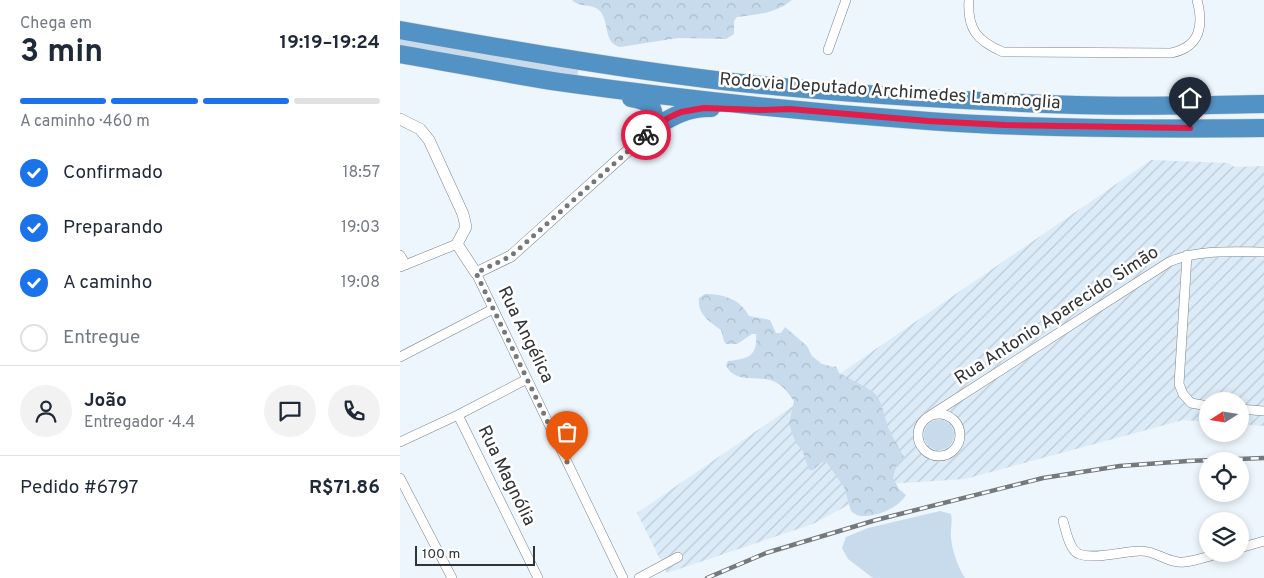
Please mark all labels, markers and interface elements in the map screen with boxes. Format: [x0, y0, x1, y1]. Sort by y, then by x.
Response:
text: Chega em [20, 14, 92, 34]
text: 19:19–19:24 [280, 31, 380, 55]
text: 3 min [20, 33, 103, 73]
street label: Rodovia Deputado Archimedes Lammoglia [719, 69, 1061, 115]
pin [1169, 77, 1211, 128]
icon: home [1176, 84, 1204, 112]
courier [621, 110, 671, 160]
text: A caminho · 460 m [20, 112, 150, 132]
icon: bike [632, 121, 660, 149]
icon: check [20, 159, 48, 187]
text: Confirmado [63, 161, 163, 185]
text: 18:57 [343, 163, 380, 183]
icon: check [20, 214, 48, 242]
text: Preparando [63, 216, 163, 240]
text: 19:03 [341, 218, 380, 238]
street label: Rua Antonio Aparecido Simão [951, 241, 1163, 391]
icon: check [20, 269, 48, 297]
text: A caminho [63, 271, 152, 295]
text: 19:08 [341, 273, 380, 293]
street label: Rua Angélica [492, 283, 558, 387]
text: Entregue [63, 326, 140, 350]
button: person [20, 385, 72, 437]
button: chat [264, 385, 316, 437]
button: phone [328, 385, 380, 437]
text: João [84, 389, 127, 413]
north arrow [1199, 392, 1249, 442]
map controls [1199, 392, 1249, 562]
pin [546, 411, 588, 462]
text: Entregador · 4.4 [84, 413, 195, 433]
icon: bag [553, 418, 581, 446]
street label: Rua Magnólia [472, 422, 540, 530]
button: locate [1199, 452, 1249, 502]
text: Pedido #6797 [20, 476, 138, 500]
text: R$71.86 [309, 476, 380, 500]
button: layers [1199, 512, 1249, 562]
scale bar [415, 543, 535, 566]
text: 100 m [422, 546, 460, 563]

